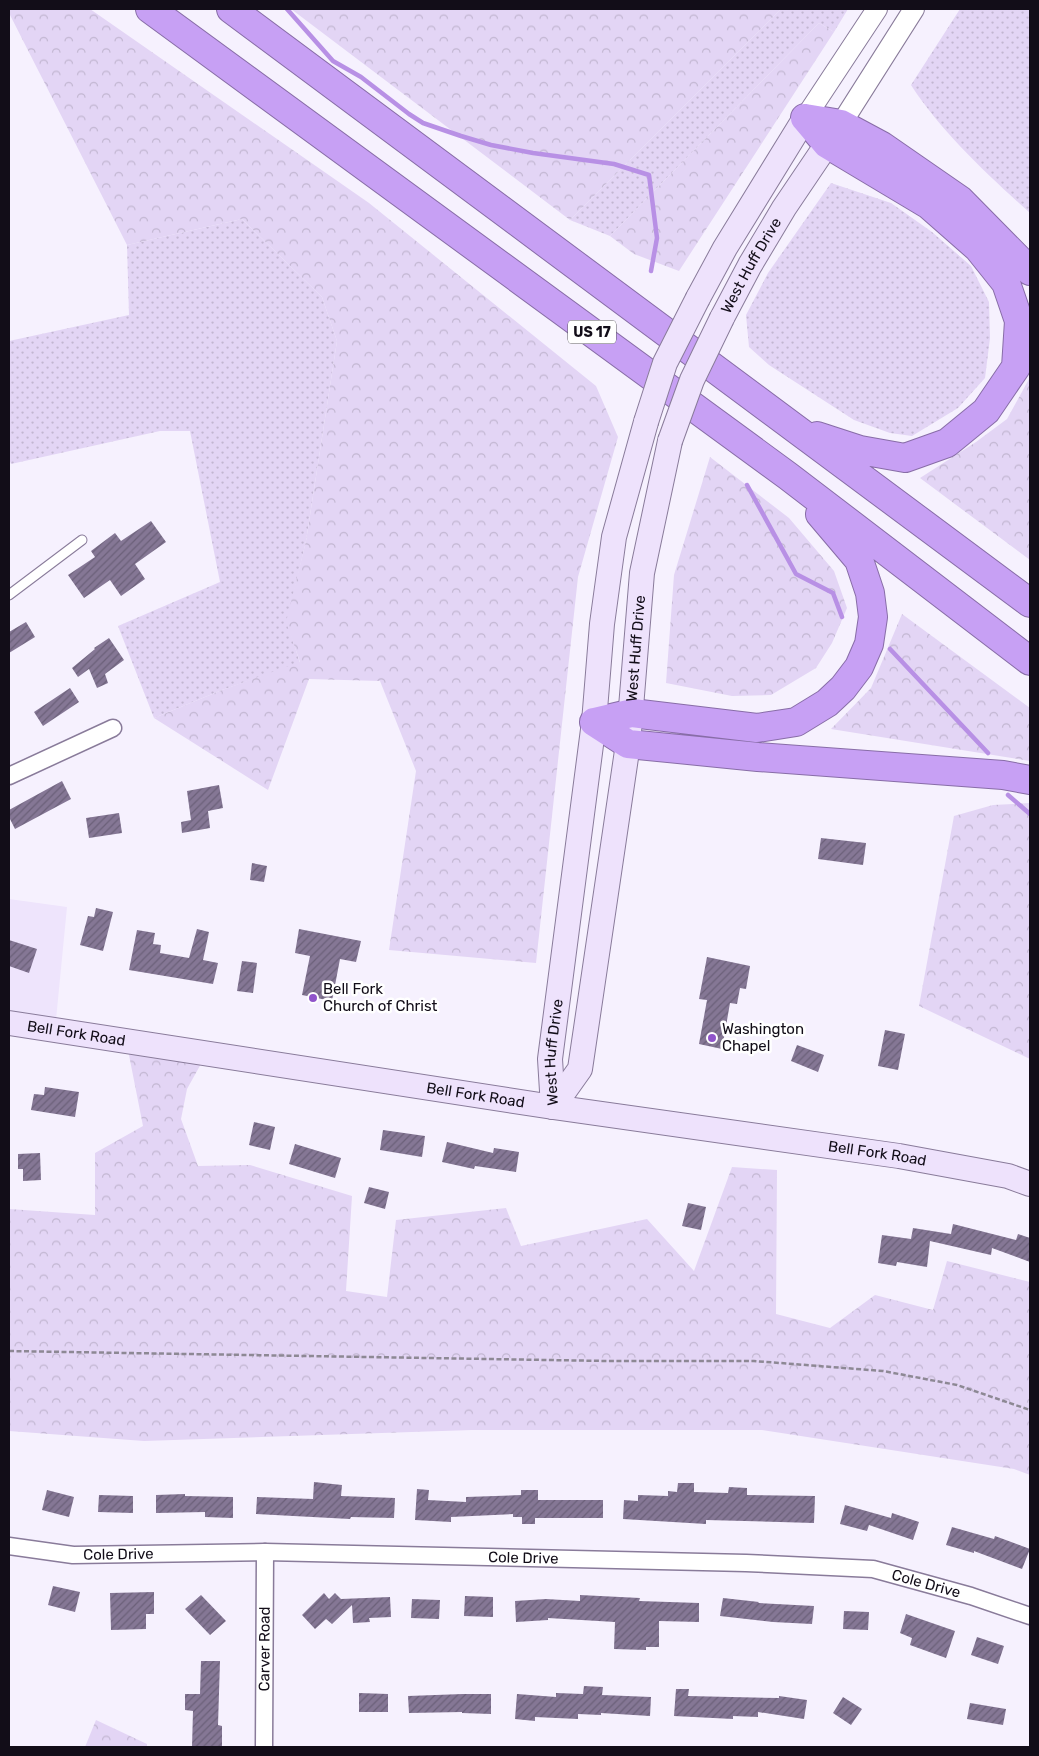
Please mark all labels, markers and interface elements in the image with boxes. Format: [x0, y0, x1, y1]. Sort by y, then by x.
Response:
street label: West Huff Drive [717, 214, 785, 316]
road number: US 17 [568, 321, 616, 344]
street label: West Huff Drive [622, 594, 649, 702]
place label: Bell Fork Church of Christ [323, 980, 438, 1015]
marker: Bell Fork Church of Christ [307, 992, 319, 1004]
street label: West Huff Drive [541, 998, 567, 1106]
street label: Bell Fork Road [26, 1017, 127, 1050]
place label: Washington Chapel [722, 1020, 804, 1055]
marker: Washington Chapel [706, 1032, 718, 1044]
street label: Bell Fork Road [425, 1079, 526, 1111]
street label: Bell Fork Road [827, 1137, 928, 1170]
street label: Cole Drive [83, 1545, 154, 1564]
street label: Cole Drive [488, 1548, 559, 1568]
street label: Cole Drive [890, 1566, 962, 1602]
street label: Carver Road [255, 1606, 274, 1692]

